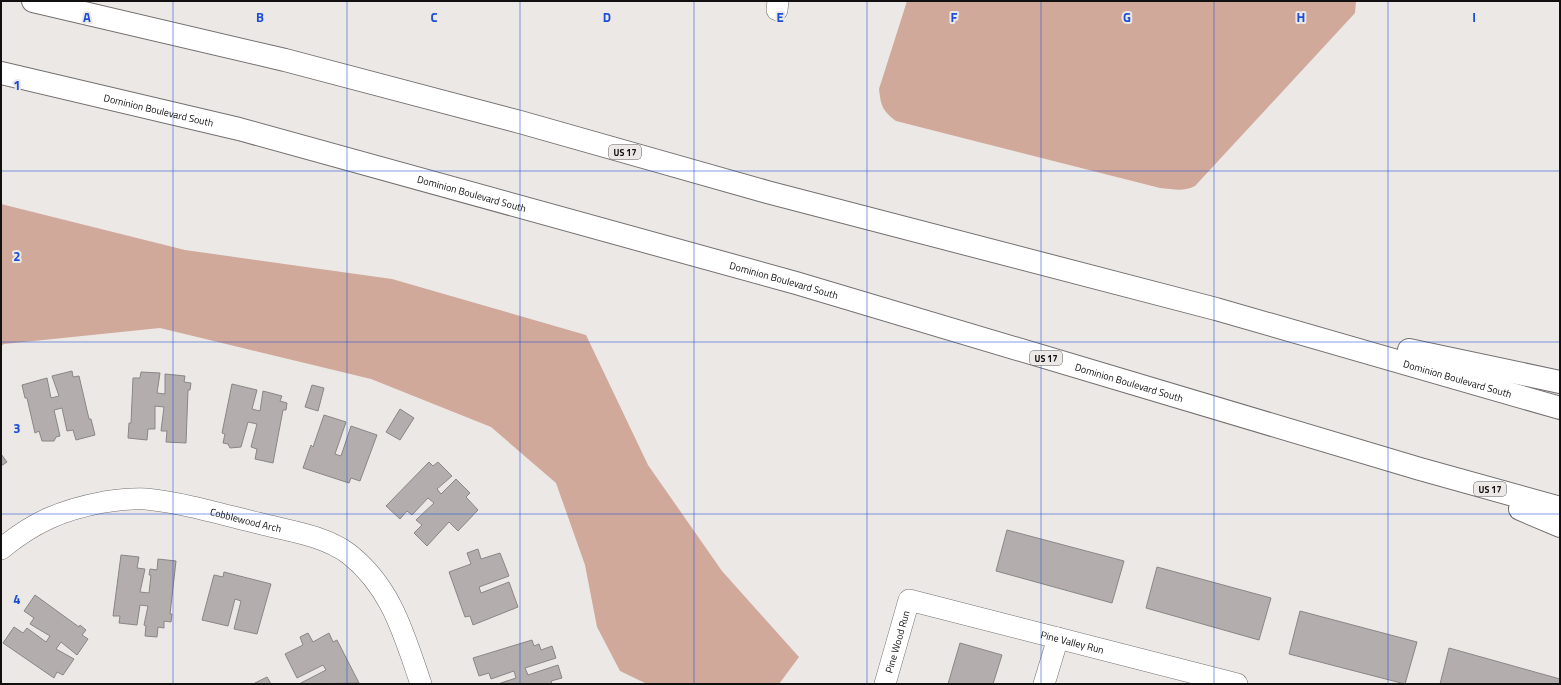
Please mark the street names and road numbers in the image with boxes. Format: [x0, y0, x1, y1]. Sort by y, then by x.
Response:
street label: Dominion Boulevard South [102, 90, 215, 130]
road number: US 17 [609, 145, 641, 159]
street label: Dominion Boulevard South [416, 171, 528, 216]
street label: Dominion Boulevard South [728, 258, 840, 303]
road number: US 17 [1030, 351, 1062, 365]
street label: Dominion Boulevard South [1402, 356, 1514, 401]
street label: Dominion Boulevard South [1073, 359, 1185, 406]
road number: US 17 [1474, 482, 1506, 496]
street label: Cobblewood Arch [209, 504, 283, 536]
street label: Pine Wood Run [881, 609, 913, 675]
street label: Pine Valley Run [1039, 627, 1106, 657]

